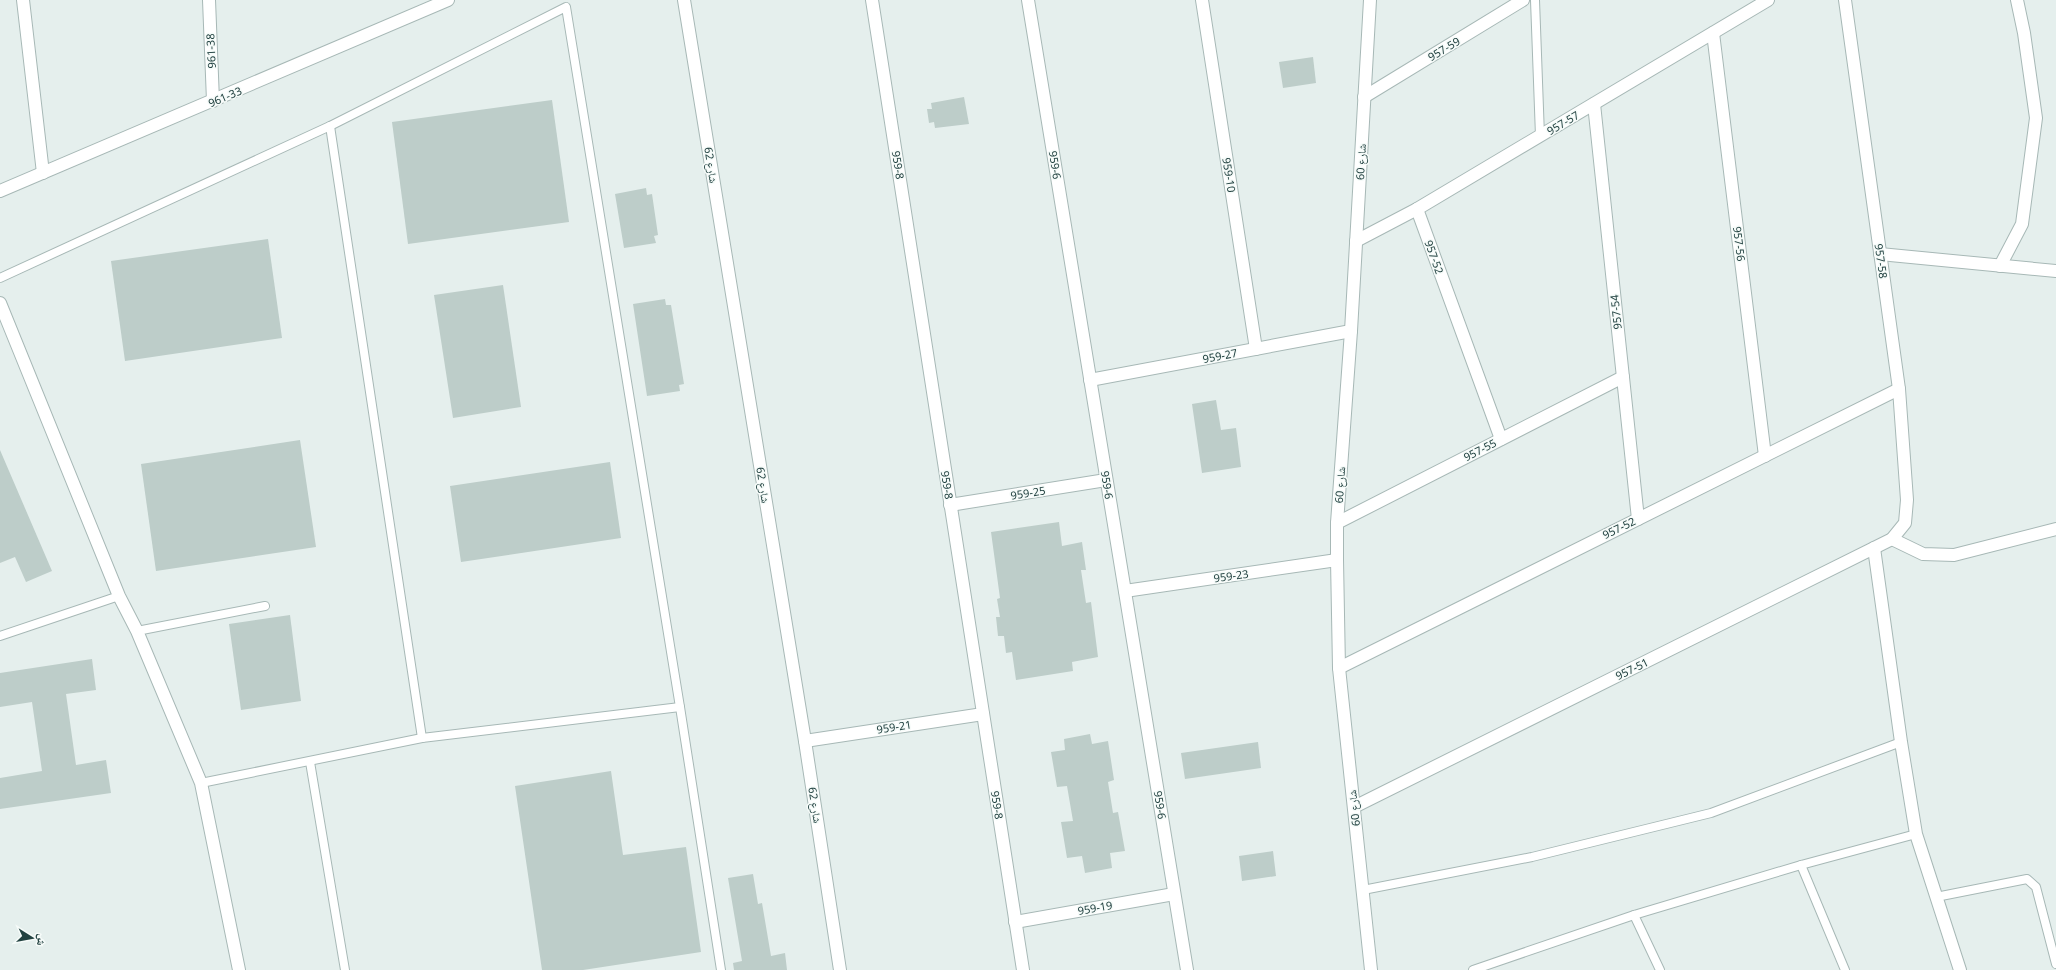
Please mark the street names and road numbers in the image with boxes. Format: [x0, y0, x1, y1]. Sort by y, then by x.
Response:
street label: 961-38 [202, 33, 219, 69]
street label: 957-59 [1425, 33, 1463, 64]
street label: 961-33 [206, 83, 244, 110]
street label: 957-57 [1544, 107, 1582, 138]
street label: شارع 60 [1352, 143, 1369, 181]
street label: شارع 62 [701, 146, 722, 184]
street label: 959-8 [889, 150, 908, 180]
street label: 959-6 [1046, 150, 1065, 180]
street label: 959-10 [1219, 156, 1240, 193]
street label: 957-56 [1730, 226, 1749, 262]
street label: 957-52 [1421, 238, 1448, 276]
street label: 957-58 [1872, 243, 1891, 279]
street label: 957-54 [1606, 293, 1625, 330]
street label: 959-27 [1201, 345, 1239, 366]
street label: 957-55 [1461, 435, 1499, 464]
street label: شارع 62 [753, 466, 774, 504]
street label: شارع 60 [1331, 466, 1348, 504]
street label: 959-8 [938, 470, 957, 500]
street label: 959-6 [1098, 470, 1117, 500]
street label: 959-25 [1009, 482, 1046, 503]
street label: 957-52 [1600, 513, 1638, 542]
street label: 959-23 [1213, 566, 1249, 585]
street label: 957-51 [1613, 654, 1651, 683]
street label: 959-21 [875, 716, 912, 737]
street label: شارع 62 [805, 786, 826, 824]
street label: شارع 60 [1344, 789, 1363, 827]
street label: 959-8 [988, 790, 1007, 820]
street label: 959-6 [1151, 790, 1170, 820]
street label: 959-19 [1076, 897, 1113, 918]

